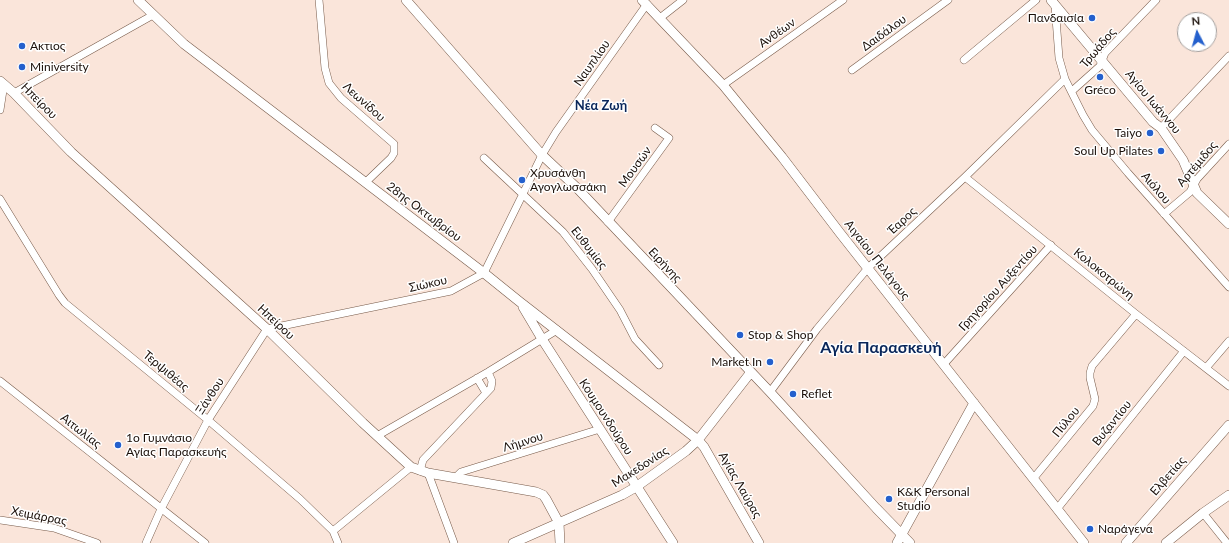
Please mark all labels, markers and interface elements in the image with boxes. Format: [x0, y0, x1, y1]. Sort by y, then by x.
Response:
place label: Πανδαισία [1028, 11, 1084, 25]
street label: Δαιδάλου [859, 12, 909, 54]
north arrow [1177, 12, 1217, 52]
marker: Πανδαισία [1087, 13, 1097, 23]
text: N [1191, 14, 1201, 27]
street label: Ανθέων [756, 15, 798, 51]
street label: Τρωάδος [1077, 25, 1119, 71]
street label: Ναυπλίου [571, 37, 613, 89]
place label: Ακτιος [30, 39, 65, 53]
marker: Ακτιος [17, 41, 27, 51]
place label: Miniversity [30, 60, 89, 74]
marker: Miniversity [17, 62, 27, 72]
street label: Αγίου Ιωάννου [1122, 67, 1184, 137]
marker: Gréco [1095, 72, 1105, 82]
street label: Λεωνίδου [340, 79, 388, 125]
street label: Ηπείρου [18, 80, 60, 122]
place label: Gréco [1084, 83, 1116, 97]
district label: Νέα Ζωή [575, 98, 627, 114]
place label: Taiyo [1115, 126, 1142, 140]
marker: Taiyo [1145, 128, 1155, 138]
street label: Αρτέμιδος [1174, 138, 1220, 190]
street label: Μουσών [615, 144, 655, 190]
place label: Soul Up Pilates [1074, 144, 1153, 158]
marker: Soul Up Pilates [1156, 146, 1166, 156]
place label: Χρυσάνθη Αγογλωσσάκη [530, 166, 606, 194]
street label: Αιόλου [1138, 169, 1174, 207]
marker: Χρυσάνθη Αγογλωσσάκη [517, 175, 527, 185]
street label: 28ης Οκτωβρίου [384, 179, 464, 245]
street label: Έαρος [885, 204, 919, 238]
street label: Αιγαίου Πελάγους [841, 217, 913, 303]
street label: Ευθυμίας [568, 224, 610, 272]
street label: Γρηγορίου Αυξεντίου [956, 242, 1040, 334]
street label: Ειρήνης [645, 245, 685, 285]
street label: Κολοκοτρώνη [1071, 245, 1137, 303]
street label: Σιώκου [408, 273, 448, 295]
street label: Ηπείρου [255, 301, 297, 343]
place label: Stop & Shop [748, 328, 813, 342]
marker: Stop & Shop [735, 330, 745, 340]
district label: Αγία Παρασκευή [820, 338, 942, 358]
street label: Τερψιθέας [140, 348, 192, 394]
place label: Market In [711, 355, 762, 369]
marker: Market In [765, 357, 775, 367]
street label: Ξάνθου [193, 375, 227, 417]
street label: Κουμουνδούρου [576, 376, 636, 458]
place label: Reflet [801, 387, 832, 401]
marker: Reflet [788, 389, 798, 399]
street label: Βυζαντίου [1089, 397, 1135, 449]
street label: Πύλου [1049, 404, 1083, 440]
street label: Αιτωλίας [58, 411, 104, 451]
street label: Λήμνου [501, 429, 545, 455]
place label: 1ο Γυμνάσιο Αγίας Παρασκευής [126, 431, 227, 459]
marker: 1ο Γυμνάσιο Αγίας Παρασκευής [113, 440, 123, 450]
street label: Μακεδονίας [609, 443, 671, 491]
street label: Αγίας Λαύρας [715, 449, 765, 521]
street label: Ελβετίας [1147, 454, 1189, 498]
place label: K&K Personal Studio [897, 485, 970, 513]
marker: K&K Personal Studio [884, 494, 894, 504]
street label: Χειμάρρας [10, 504, 68, 528]
place label: Ναράγενα [1098, 522, 1153, 536]
marker: Ναράγενα [1085, 524, 1095, 534]

